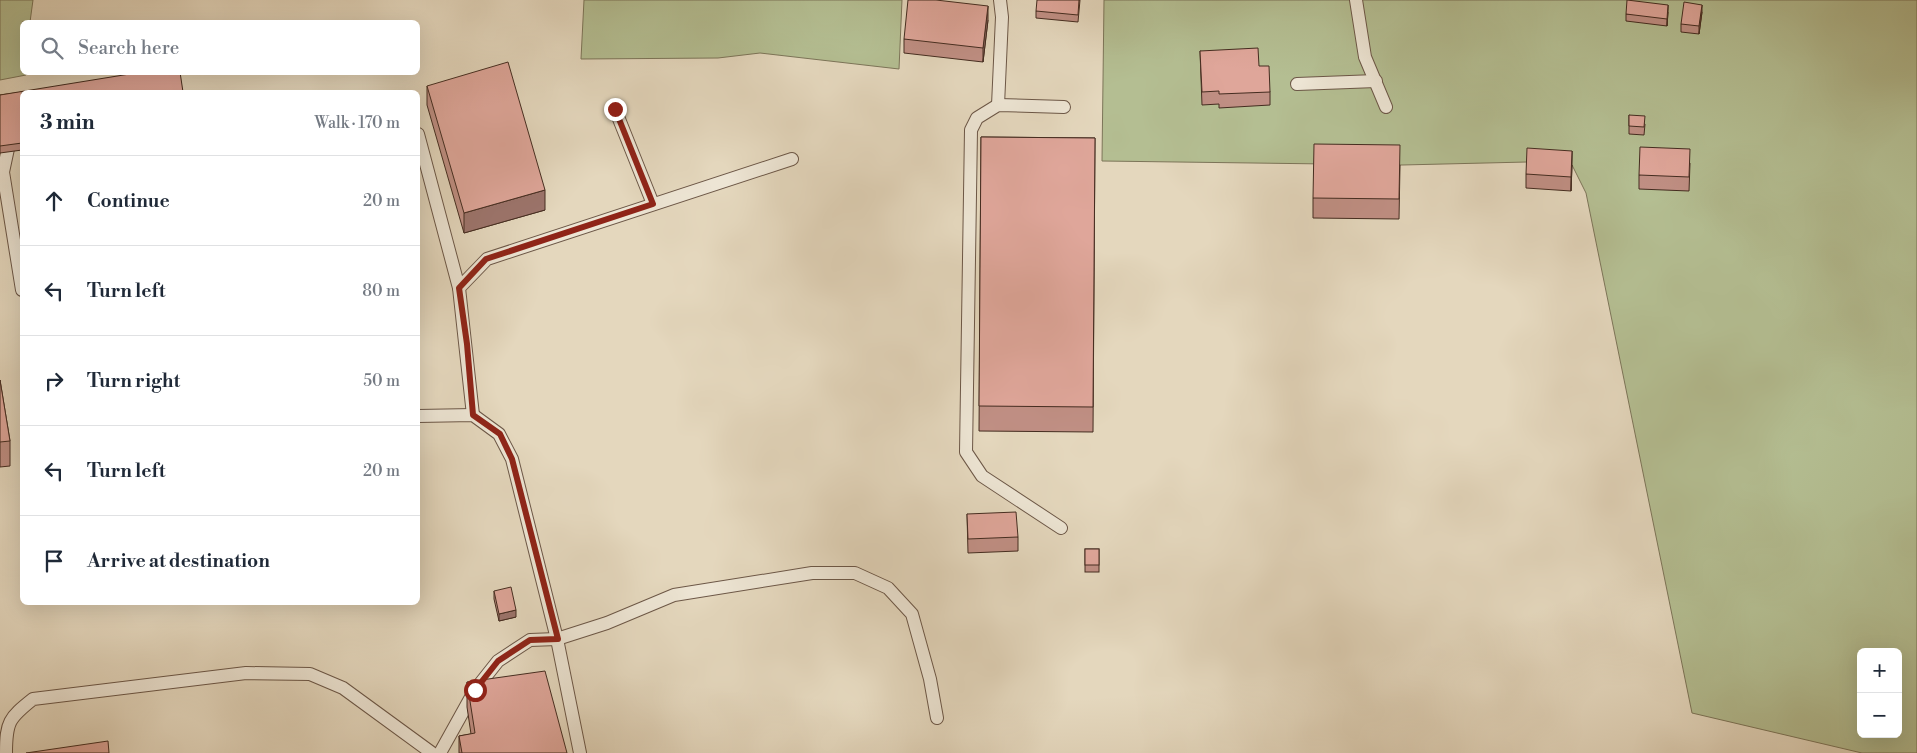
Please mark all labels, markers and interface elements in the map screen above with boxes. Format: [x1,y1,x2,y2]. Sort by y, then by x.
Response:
search box [20,20,420,75]
icon: search [38,34,66,62]
text: Search here [78,36,179,60]
route end [604,98,627,121]
text: 3 min [40,110,95,136]
text: Walk · 170 m [314,113,400,133]
icon: ahead [40,187,68,215]
text: Continue [87,189,170,213]
text: 20 m [363,191,400,211]
icon: left [40,277,68,305]
text: Turn left [87,279,166,303]
text: 80 m [362,281,400,301]
icon: right [40,367,68,395]
text: Turn right [87,369,180,393]
text: 50 m [363,371,400,391]
icon: left [40,457,68,485]
text: Turn left [87,459,166,483]
text: 20 m [363,461,400,481]
icon: arrive [40,547,68,575]
text: Arrive at destination [87,549,270,573]
map controls [1857,648,1902,738]
button: + [1857,648,1902,693]
route start [464,679,487,702]
button: − [1857,693,1902,738]

